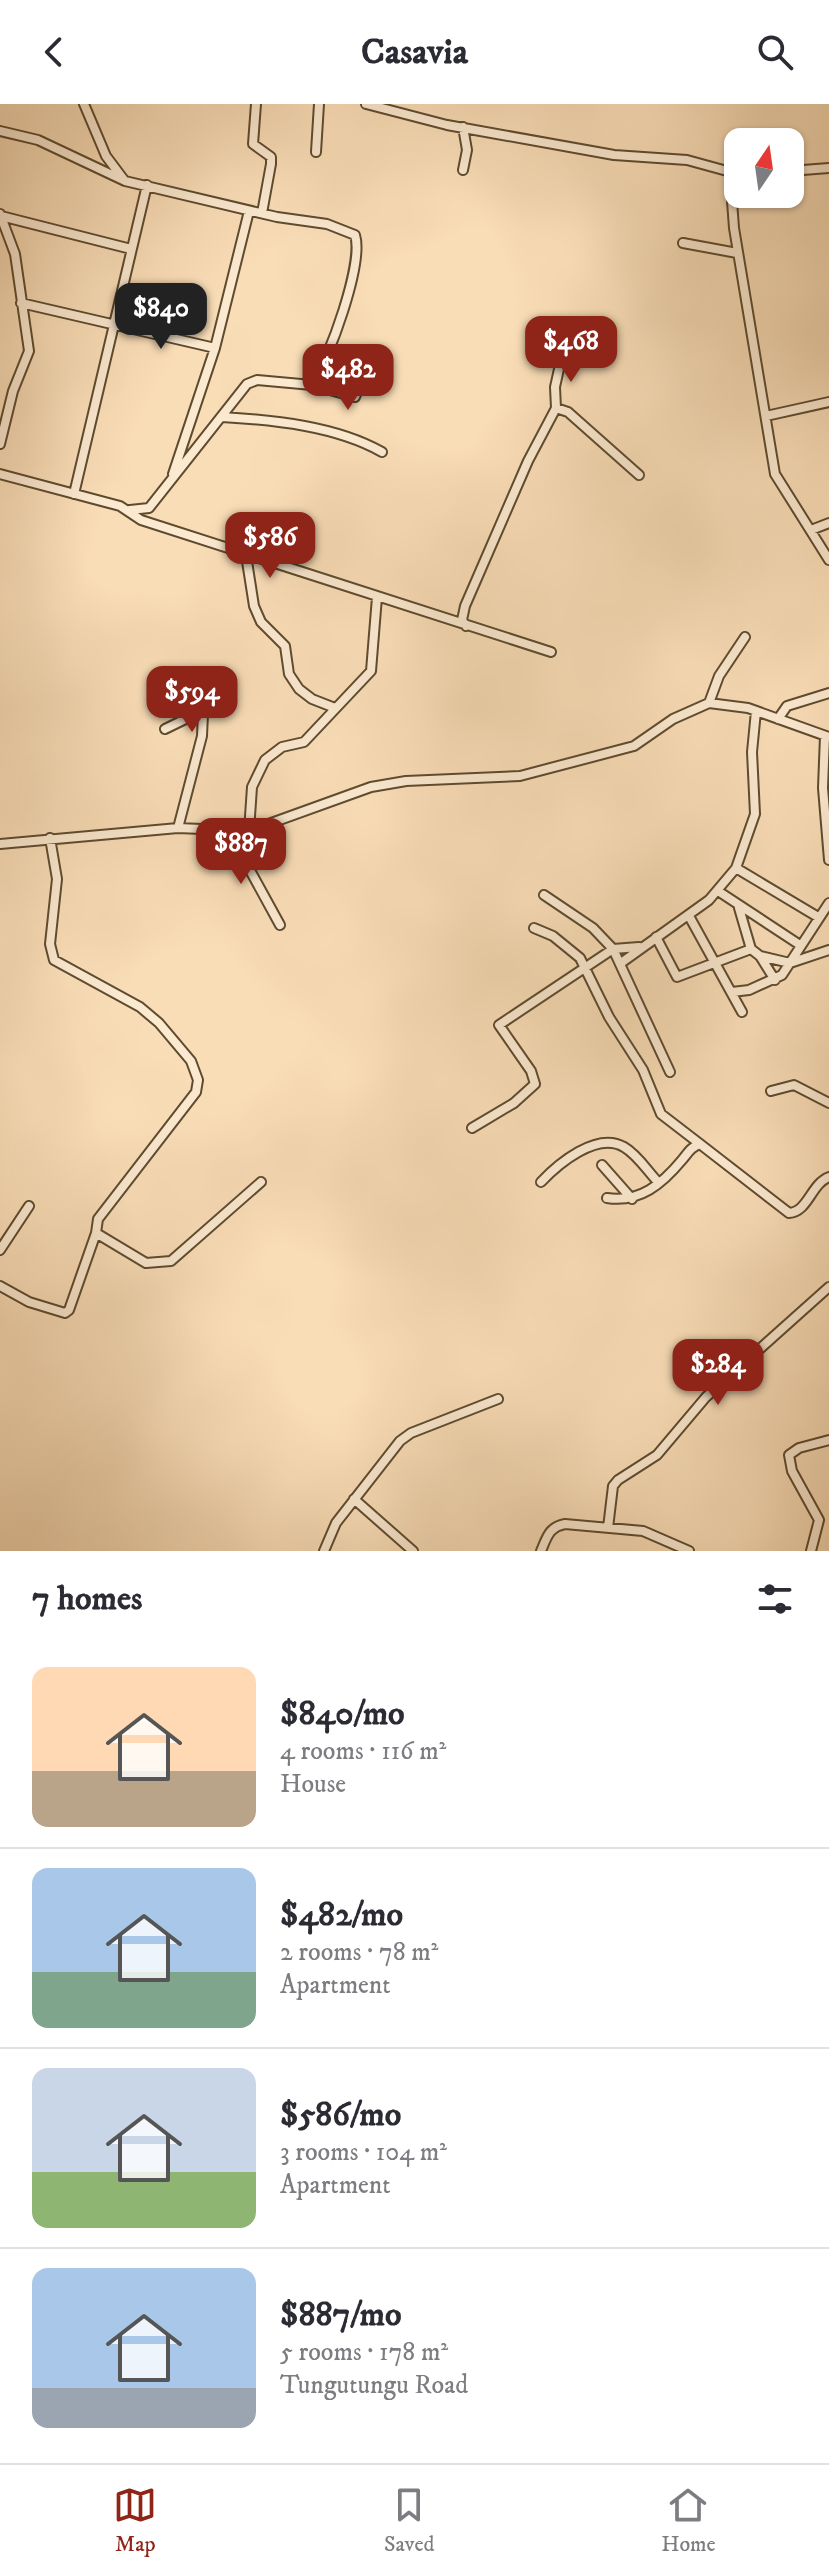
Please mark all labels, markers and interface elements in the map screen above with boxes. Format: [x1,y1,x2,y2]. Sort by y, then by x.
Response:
icon: back [32,30,76,74]
text: Casavia [361,30,468,75]
icon: search [753,30,797,74]
north arrow [724,128,804,208]
map controls [724,128,804,208]
pin: $840 [114,283,208,351]
text: $840 [133,292,189,325]
pin: $468 [524,316,618,384]
text: $468 [543,325,599,358]
pin: $482 [301,344,395,412]
text: $482 [321,353,375,386]
pin: $586 [223,512,317,580]
text: $586 [243,521,297,554]
pin: $594 [145,666,239,734]
text: $594 [164,675,220,708]
pin: $887 [194,818,288,886]
text: $887 [214,827,268,860]
pin: $284 [671,1339,765,1407]
text: $284 [691,1348,745,1381]
icon: filters [753,1577,797,1621]
text: 7 homes [32,1578,142,1620]
text: $840/mo [280,1693,405,1735]
icon: home [96,1699,192,1795]
text: 4 rooms · 116 m² [280,1735,446,1768]
text: House [280,1768,346,1801]
text: $482/mo [280,1894,403,1936]
icon: home [96,1900,192,1996]
text: 2 rooms · 78 m² [280,1936,438,1969]
text: Apartment [280,1969,391,2002]
text: $586/mo [280,2094,401,2136]
icon: home [96,2100,192,2196]
text: 3 rooms · 104 m² [280,2136,447,2169]
text: Apartment [280,2169,391,2202]
text: $887/mo [280,2294,401,2336]
icon: home [96,2300,192,2396]
text: 5 rooms · 178 m² [280,2336,448,2369]
text: Tungutungu Road [280,2369,468,2402]
tab: Map [113,2483,157,2558]
tab: Saved [384,2483,435,2558]
tab: Home [661,2483,716,2558]

